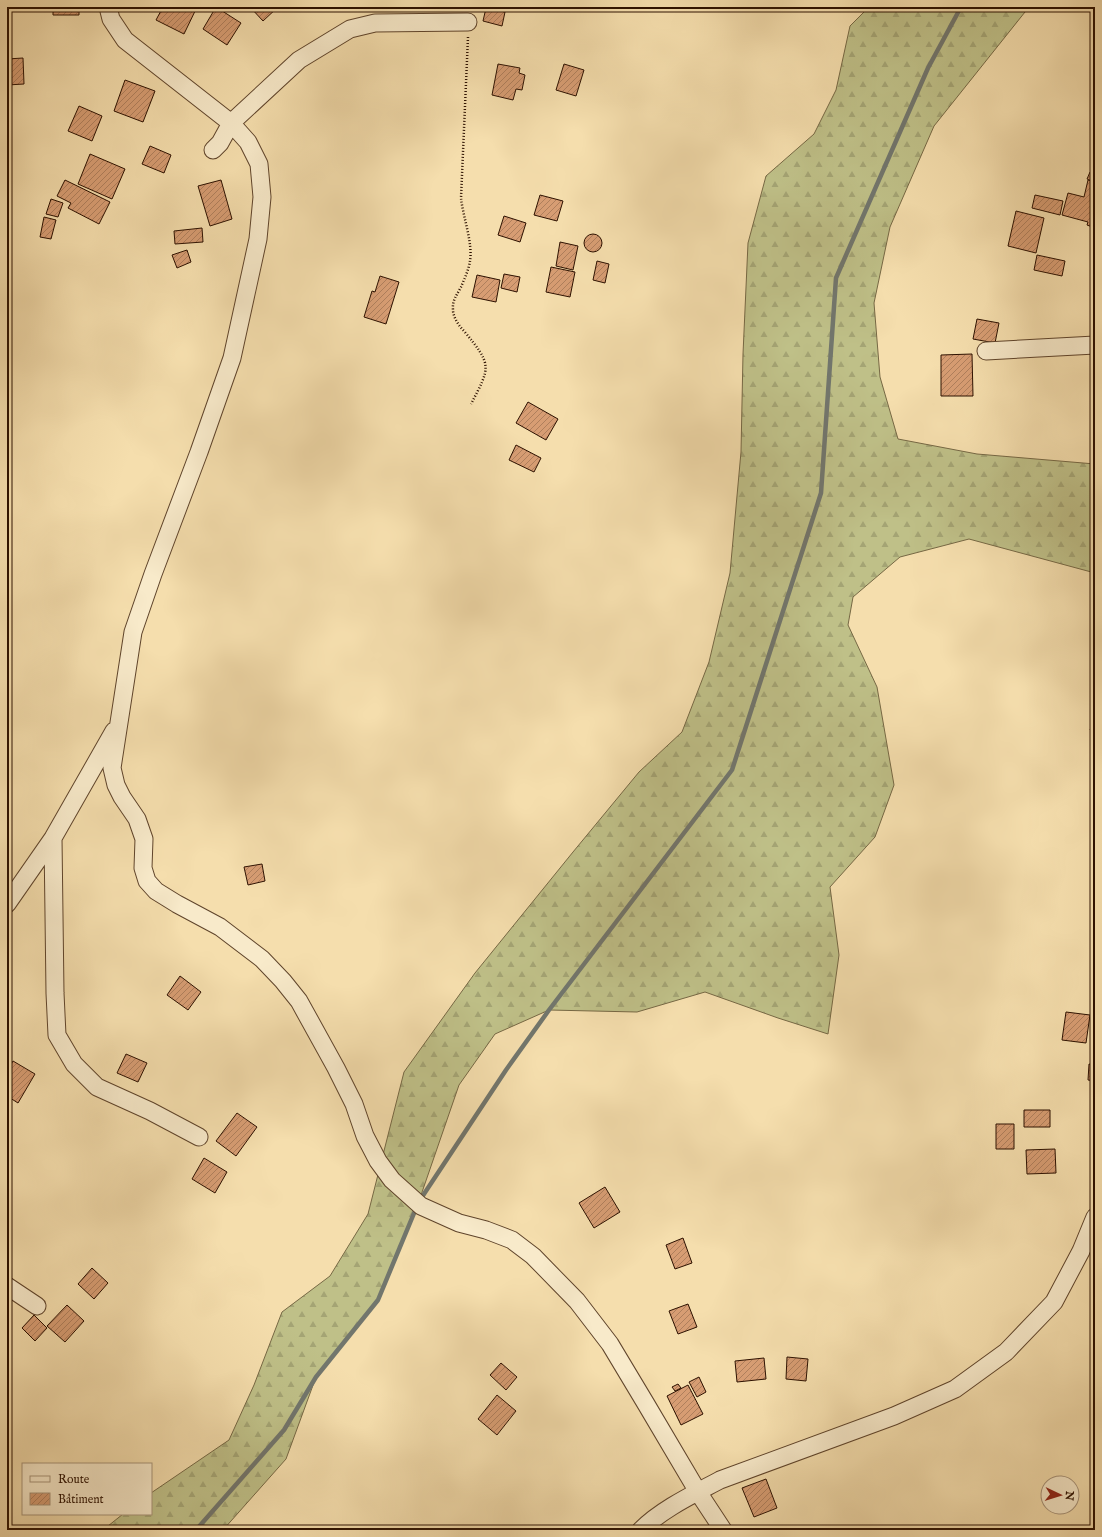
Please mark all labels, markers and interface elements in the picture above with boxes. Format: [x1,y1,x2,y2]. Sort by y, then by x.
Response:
legend [22,1463,152,1515]
text: Route [58,1472,90,1487]
north arrow [1040,1475,1080,1515]
text: N [1062,1489,1076,1501]
text: Bâtiment [58,1492,104,1507]

